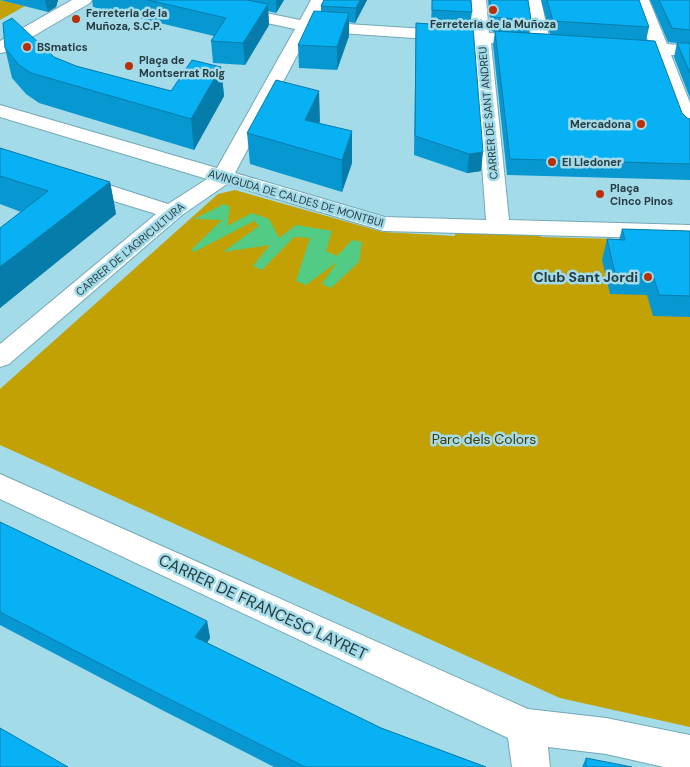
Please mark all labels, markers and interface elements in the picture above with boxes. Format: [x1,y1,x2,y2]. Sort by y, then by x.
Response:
marker: Ferreteria de la Muñoza [487,4,499,16]
place label: Ferreteria de la Muñoza, S.C.P. [86,6,168,33]
marker: Ferreteria de la Muñoza, S.C.P. [70,13,82,25]
place label: Ferreteria de la Muñoza [430,17,556,31]
place label: BSmatics [37,40,88,54]
marker: BSmatics [21,41,33,53]
street label: CARRER DE SANT ANDREU [475,46,501,180]
place label: Plaça de Montserrat Roig [139,53,226,80]
marker: Plaça de Montserrat Roig [123,60,135,72]
place label: Mercadona [570,117,631,131]
marker: Mercadona [635,118,647,130]
place label: El Lledoner [562,155,622,169]
marker: El Lledoner [546,156,558,168]
street label: AVINGUDA DE CALDES DE MONTBUI [207,166,385,230]
place label: Plaça Cinco Pinos [610,181,673,208]
marker: Plaça Cinco Pinos [594,188,606,200]
street label: CARRER DE L'AGRICULTURA [73,199,187,299]
place label: Club Sant Jordi [533,268,638,286]
marker: Club Sant Jordi [642,271,654,283]
park label: Parc dels Colors [432,430,536,448]
street label: CARRER DE FRANCESC LAYRET [155,549,371,665]

